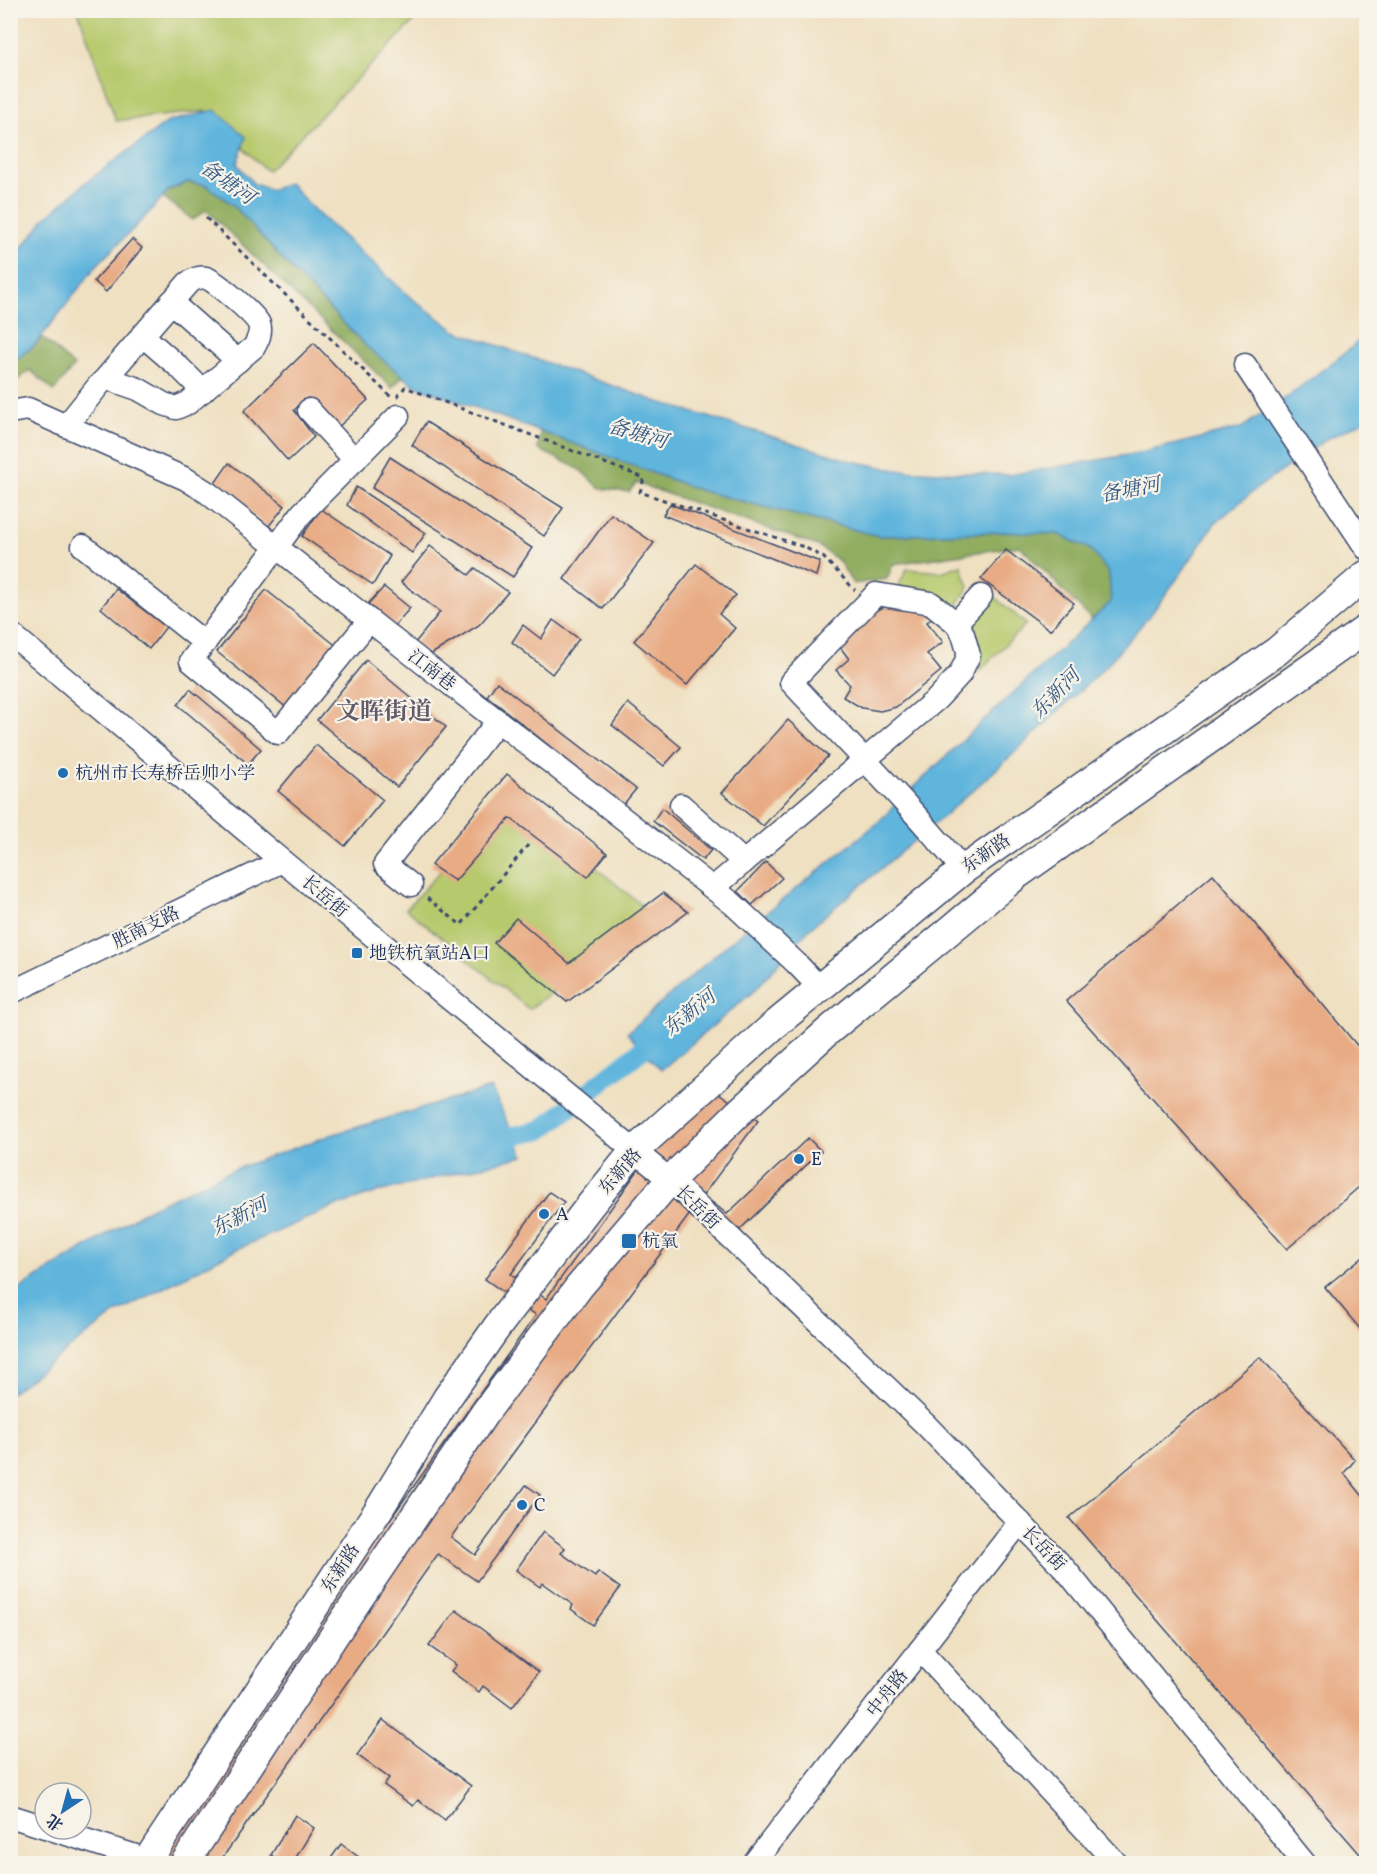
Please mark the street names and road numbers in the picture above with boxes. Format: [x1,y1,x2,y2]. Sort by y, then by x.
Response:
street label: 江南巷 [402,645,460,698]
street label: 东新路 [958,829,1016,880]
street label: 长岳街 [295,870,353,924]
street label: 胜南支路 [109,901,184,955]
street label: 东新路 [594,1143,648,1201]
street label: 长岳街 [669,1180,725,1236]
street label: 长岳街 [1015,1521,1071,1577]
street label: 东新路 [316,1539,366,1598]
street label: 中舟路 [862,1665,915,1723]

